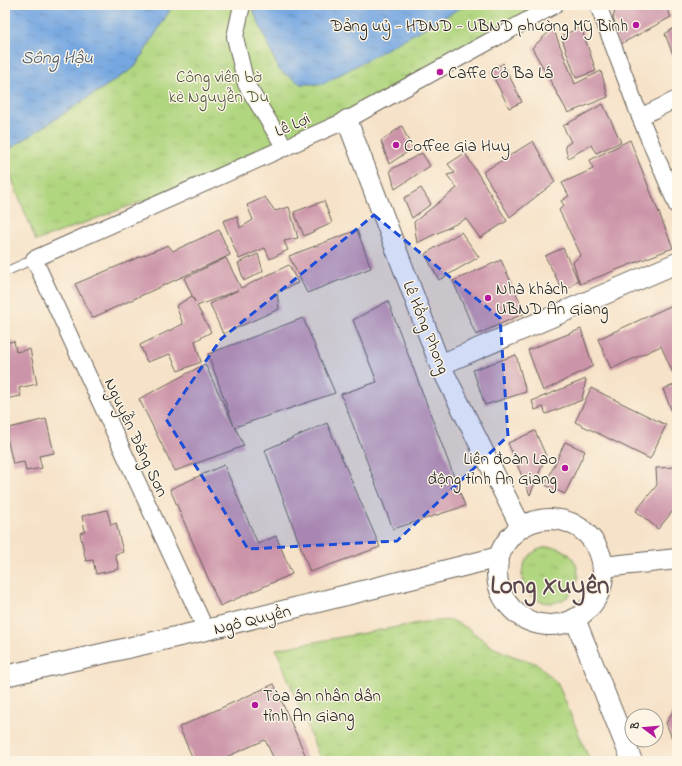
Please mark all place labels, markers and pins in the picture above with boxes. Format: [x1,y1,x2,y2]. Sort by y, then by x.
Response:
place label: Đảng uỷ - HĐND - UBND phường Mỹ Bình [329,14,628,41]
marker: Đảng uỷ - HĐND - UBND phường Mỹ Bình [631,20,641,30]
place label: Caffe Cỏ Ba Lá [448,61,553,86]
marker: Caffe Cỏ Ba Lá [435,67,445,77]
place label: Coffee Gia Huy [404,134,510,160]
marker: Coffee Gia Huy [391,140,401,150]
place label: Nhà khách UBND An Giang [496,277,608,324]
marker: Nhà khách UBND An Giang [483,293,493,303]
place label: Liên đoàn Lao động tỉnh An Giang [427,447,557,494]
marker: Liên đoàn Lao động tỉnh An Giang [560,463,570,473]
place label: Tòa án nhân dân tỉnh An Giang [263,684,381,731]
marker: Tòa án nhân dân tỉnh An Giang [250,700,260,710]

